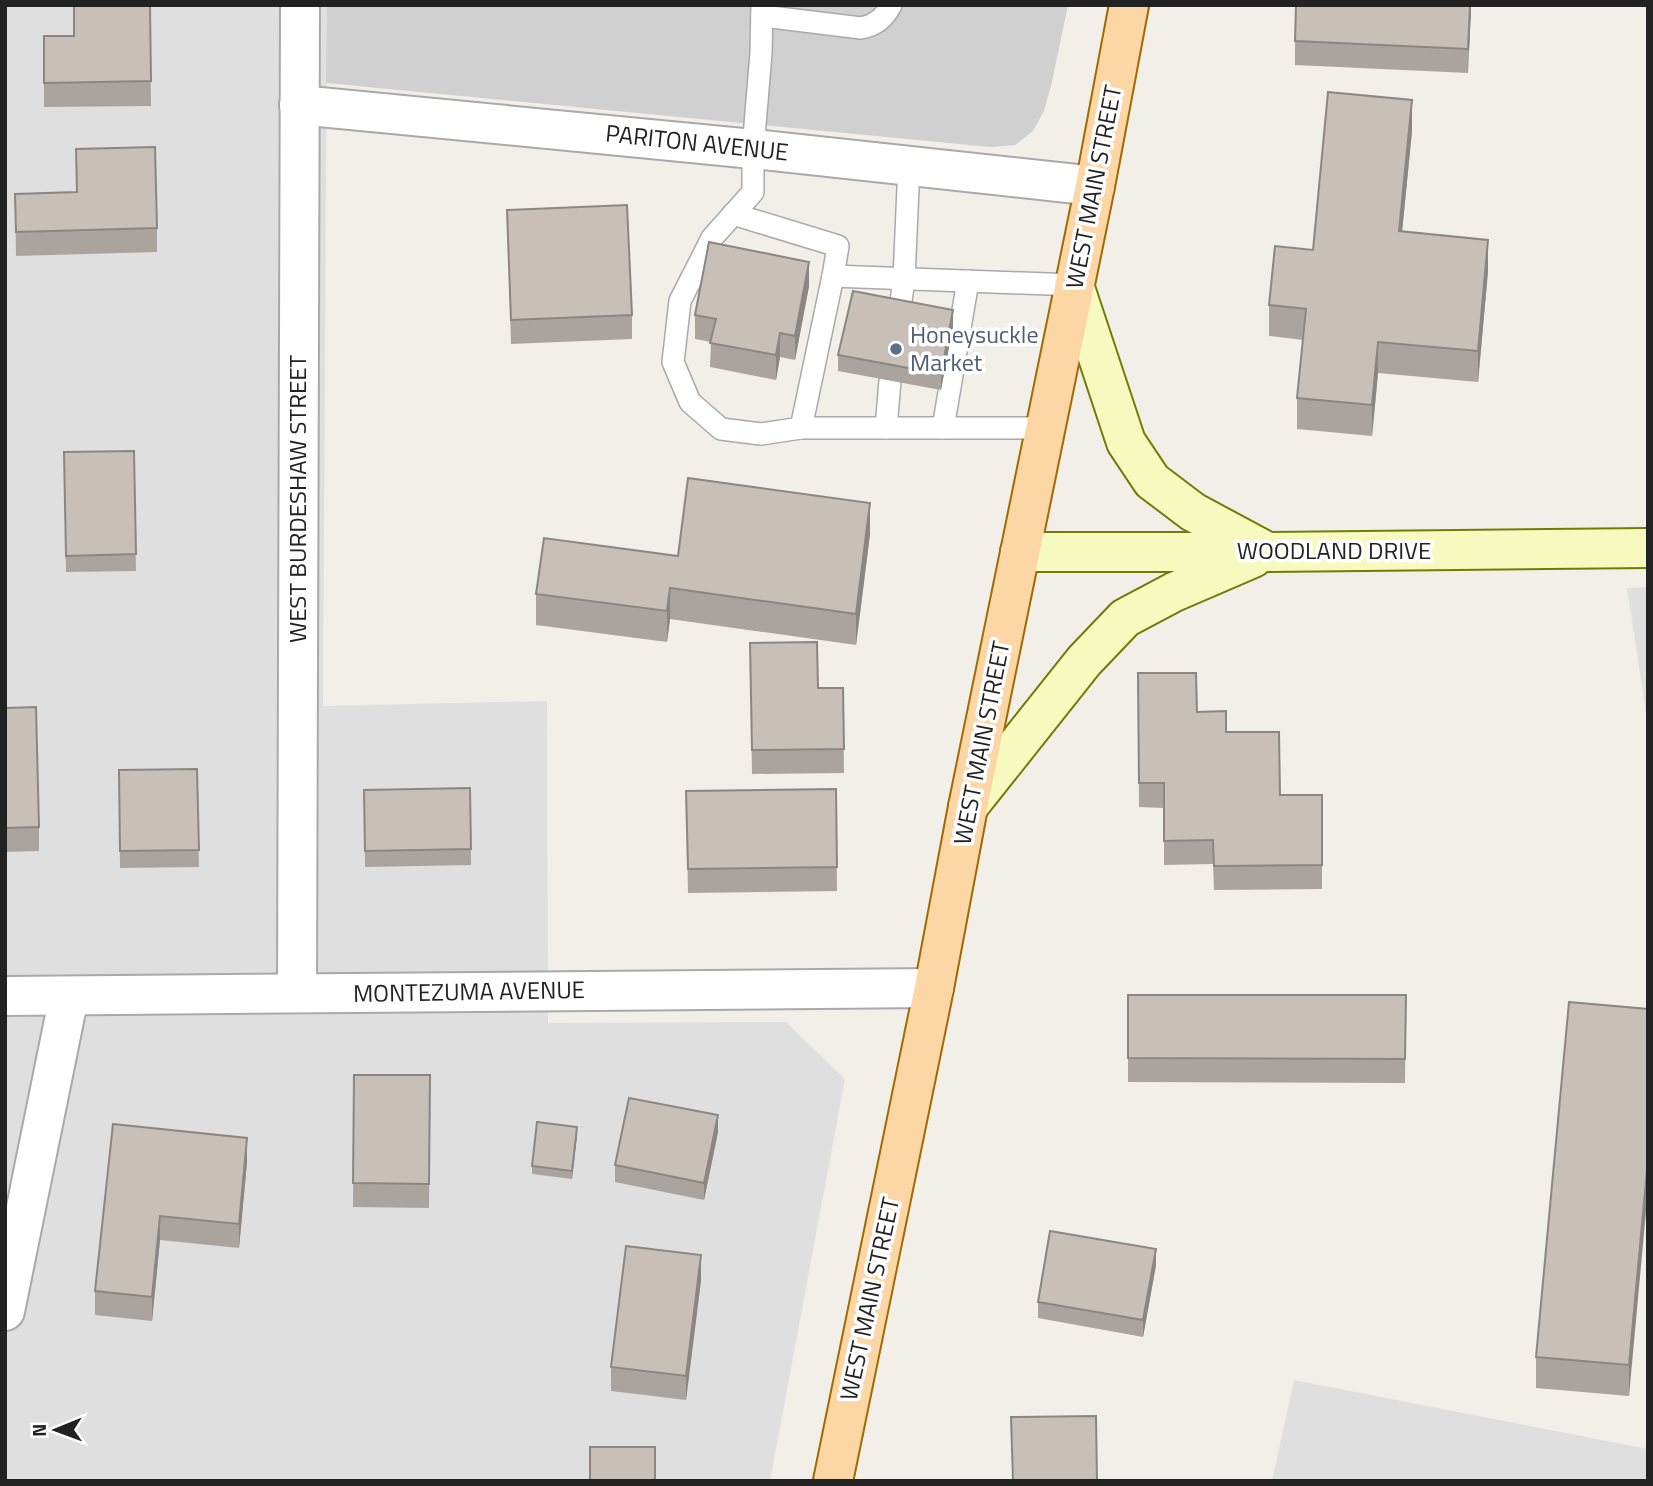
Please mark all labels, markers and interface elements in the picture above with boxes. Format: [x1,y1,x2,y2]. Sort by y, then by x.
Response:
street label: WEST MAIN STREET [1056,81,1130,292]
street label: PARITON AVENUE [604,114,790,170]
place label: Honeysuckle Market [910,316,1039,380]
marker: Honeysuckle Market [888,341,904,357]
street label: WEST BURDESHAW STREET [279,355,315,643]
street label: WOODLAND DRIVE [1237,532,1431,568]
street label: WEST MAIN STREET [944,637,1018,848]
street label: MONTEZUMA AVENUE [353,971,585,1011]
street label: WEST MAIN STREET [830,1194,908,1404]
north arrow [21,1395,91,1465]
text: N [24,1423,53,1437]

